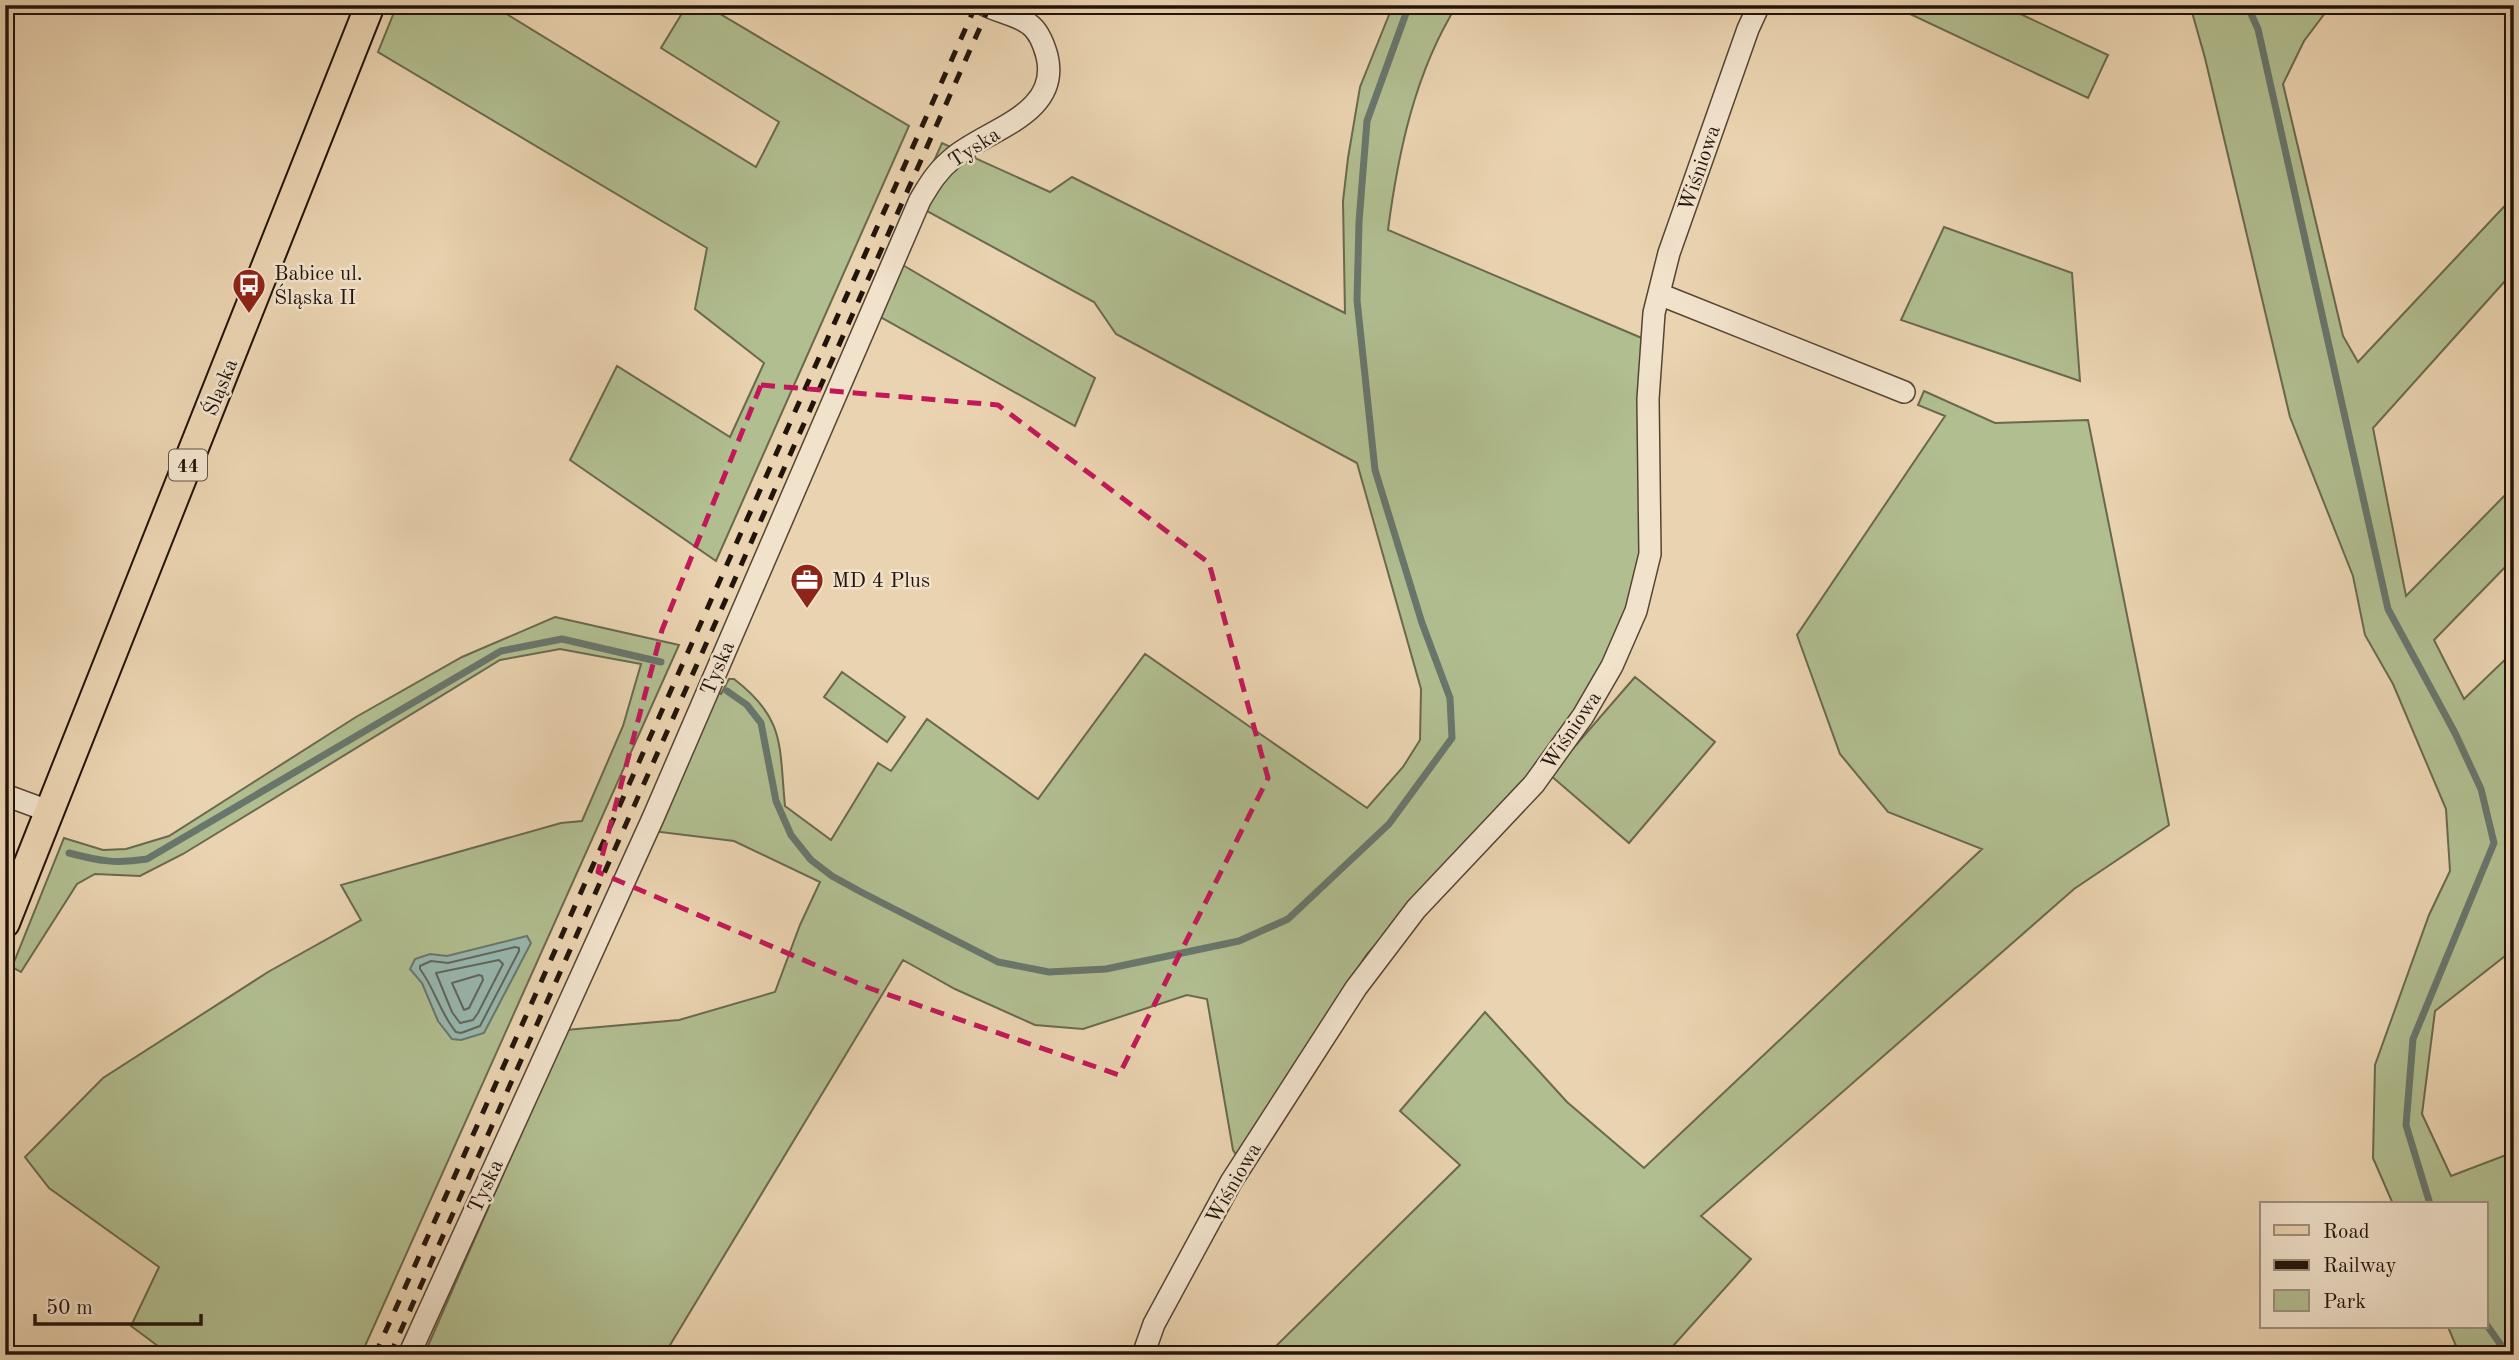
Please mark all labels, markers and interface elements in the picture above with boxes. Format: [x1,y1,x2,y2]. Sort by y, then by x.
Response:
street label: Wiśniowa [1676,123,1725,214]
street label: Tyska [945,124,1004,172]
place label: Babice ul. Śląska II [274,264,363,309]
bus stop icon: Babice ul. Śląska II [230,266,268,315]
street label: Śląska [196,354,242,419]
road number: 44 [169,450,207,480]
office icon: MD 4 Plus [788,561,826,610]
place label: MD 4 Plus [832,571,930,592]
street label: Tyska [698,638,739,699]
street label: Wiśniowa [1539,688,1606,774]
street label: Wiśniowa [1203,1140,1266,1228]
street label: Tyska [465,1157,508,1217]
legend [2260,1202,2488,1328]
text: Road [2323,1222,2370,1243]
text: Railway [2323,1256,2397,1277]
scale bar [35,1283,201,1327]
text: Park [2323,1292,2366,1313]
text: 50 m [46,1298,93,1319]

